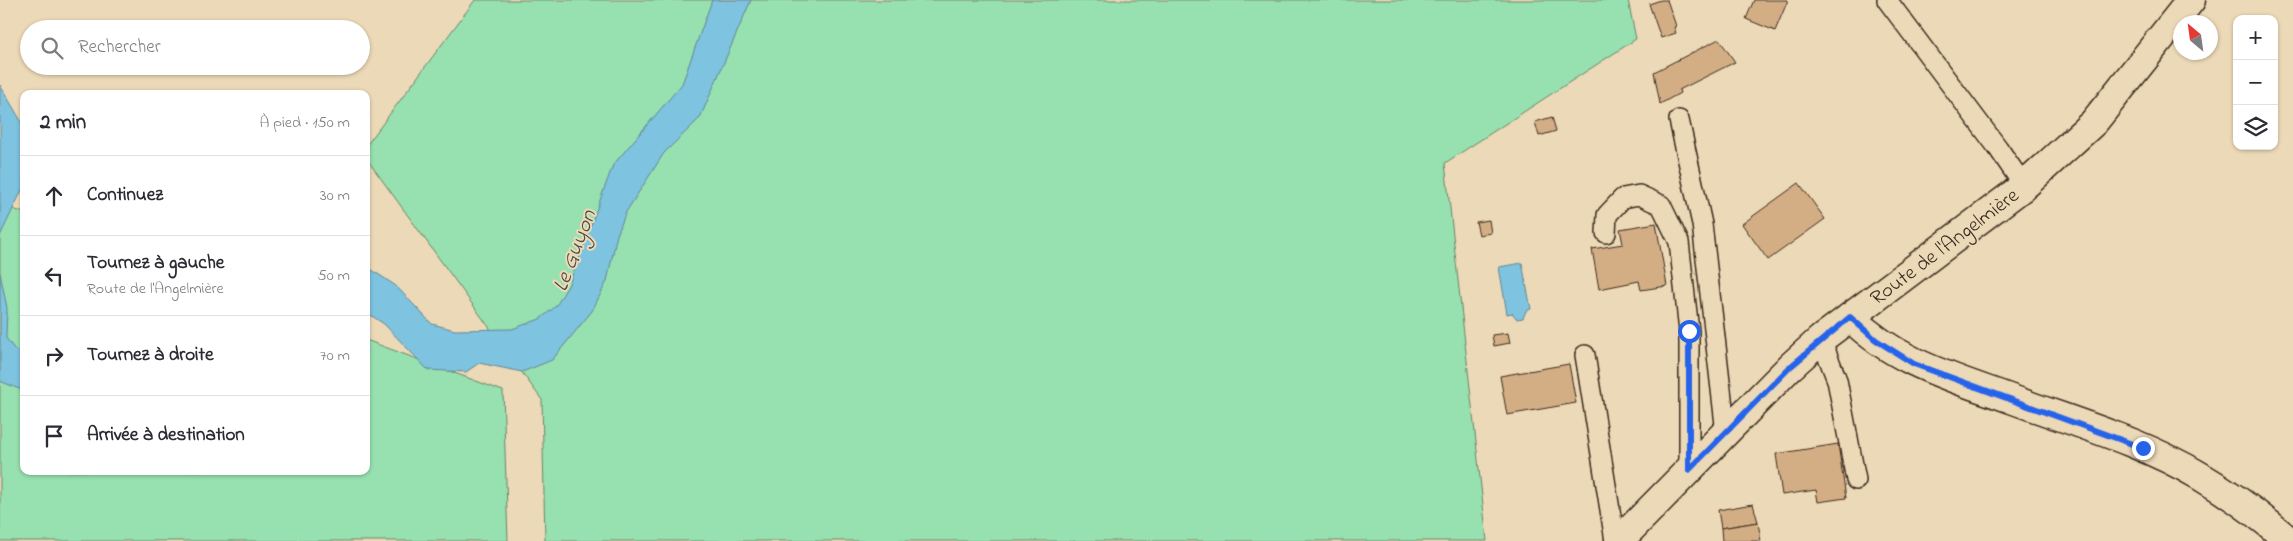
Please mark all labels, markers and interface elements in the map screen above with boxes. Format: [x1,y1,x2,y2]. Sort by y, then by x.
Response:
north arrow [2173,15,2218,60]
map controls [2233,15,2278,150]
button: + [2233,15,2278,60]
search box [20,20,370,75]
icon: search [38,34,66,62]
text: Rechercher [78,34,161,61]
button: − [2233,60,2278,105]
button: layers [2233,105,2278,150]
text: 2 min [40,108,86,138]
text: À pied · 150 m [259,111,350,135]
street label: Route de l'Angelmière [1865,181,2028,315]
icon: ahead [40,182,68,210]
text: Continuez [87,182,163,209]
text: 30 m [320,184,350,208]
water label: Le Guyon [546,205,606,296]
text: Tournez à gauche [87,250,224,277]
icon: left [40,262,68,290]
text: 50 m [318,264,350,288]
text: Route de l'Angelmière [87,277,224,301]
route start [1678,320,1701,343]
icon: right [40,342,68,370]
text: Tournez à droite [87,342,213,369]
text: 70 m [320,344,350,368]
icon: arrive [40,422,68,450]
text: Arrivée à destination [87,422,245,449]
route end [2132,437,2155,460]

